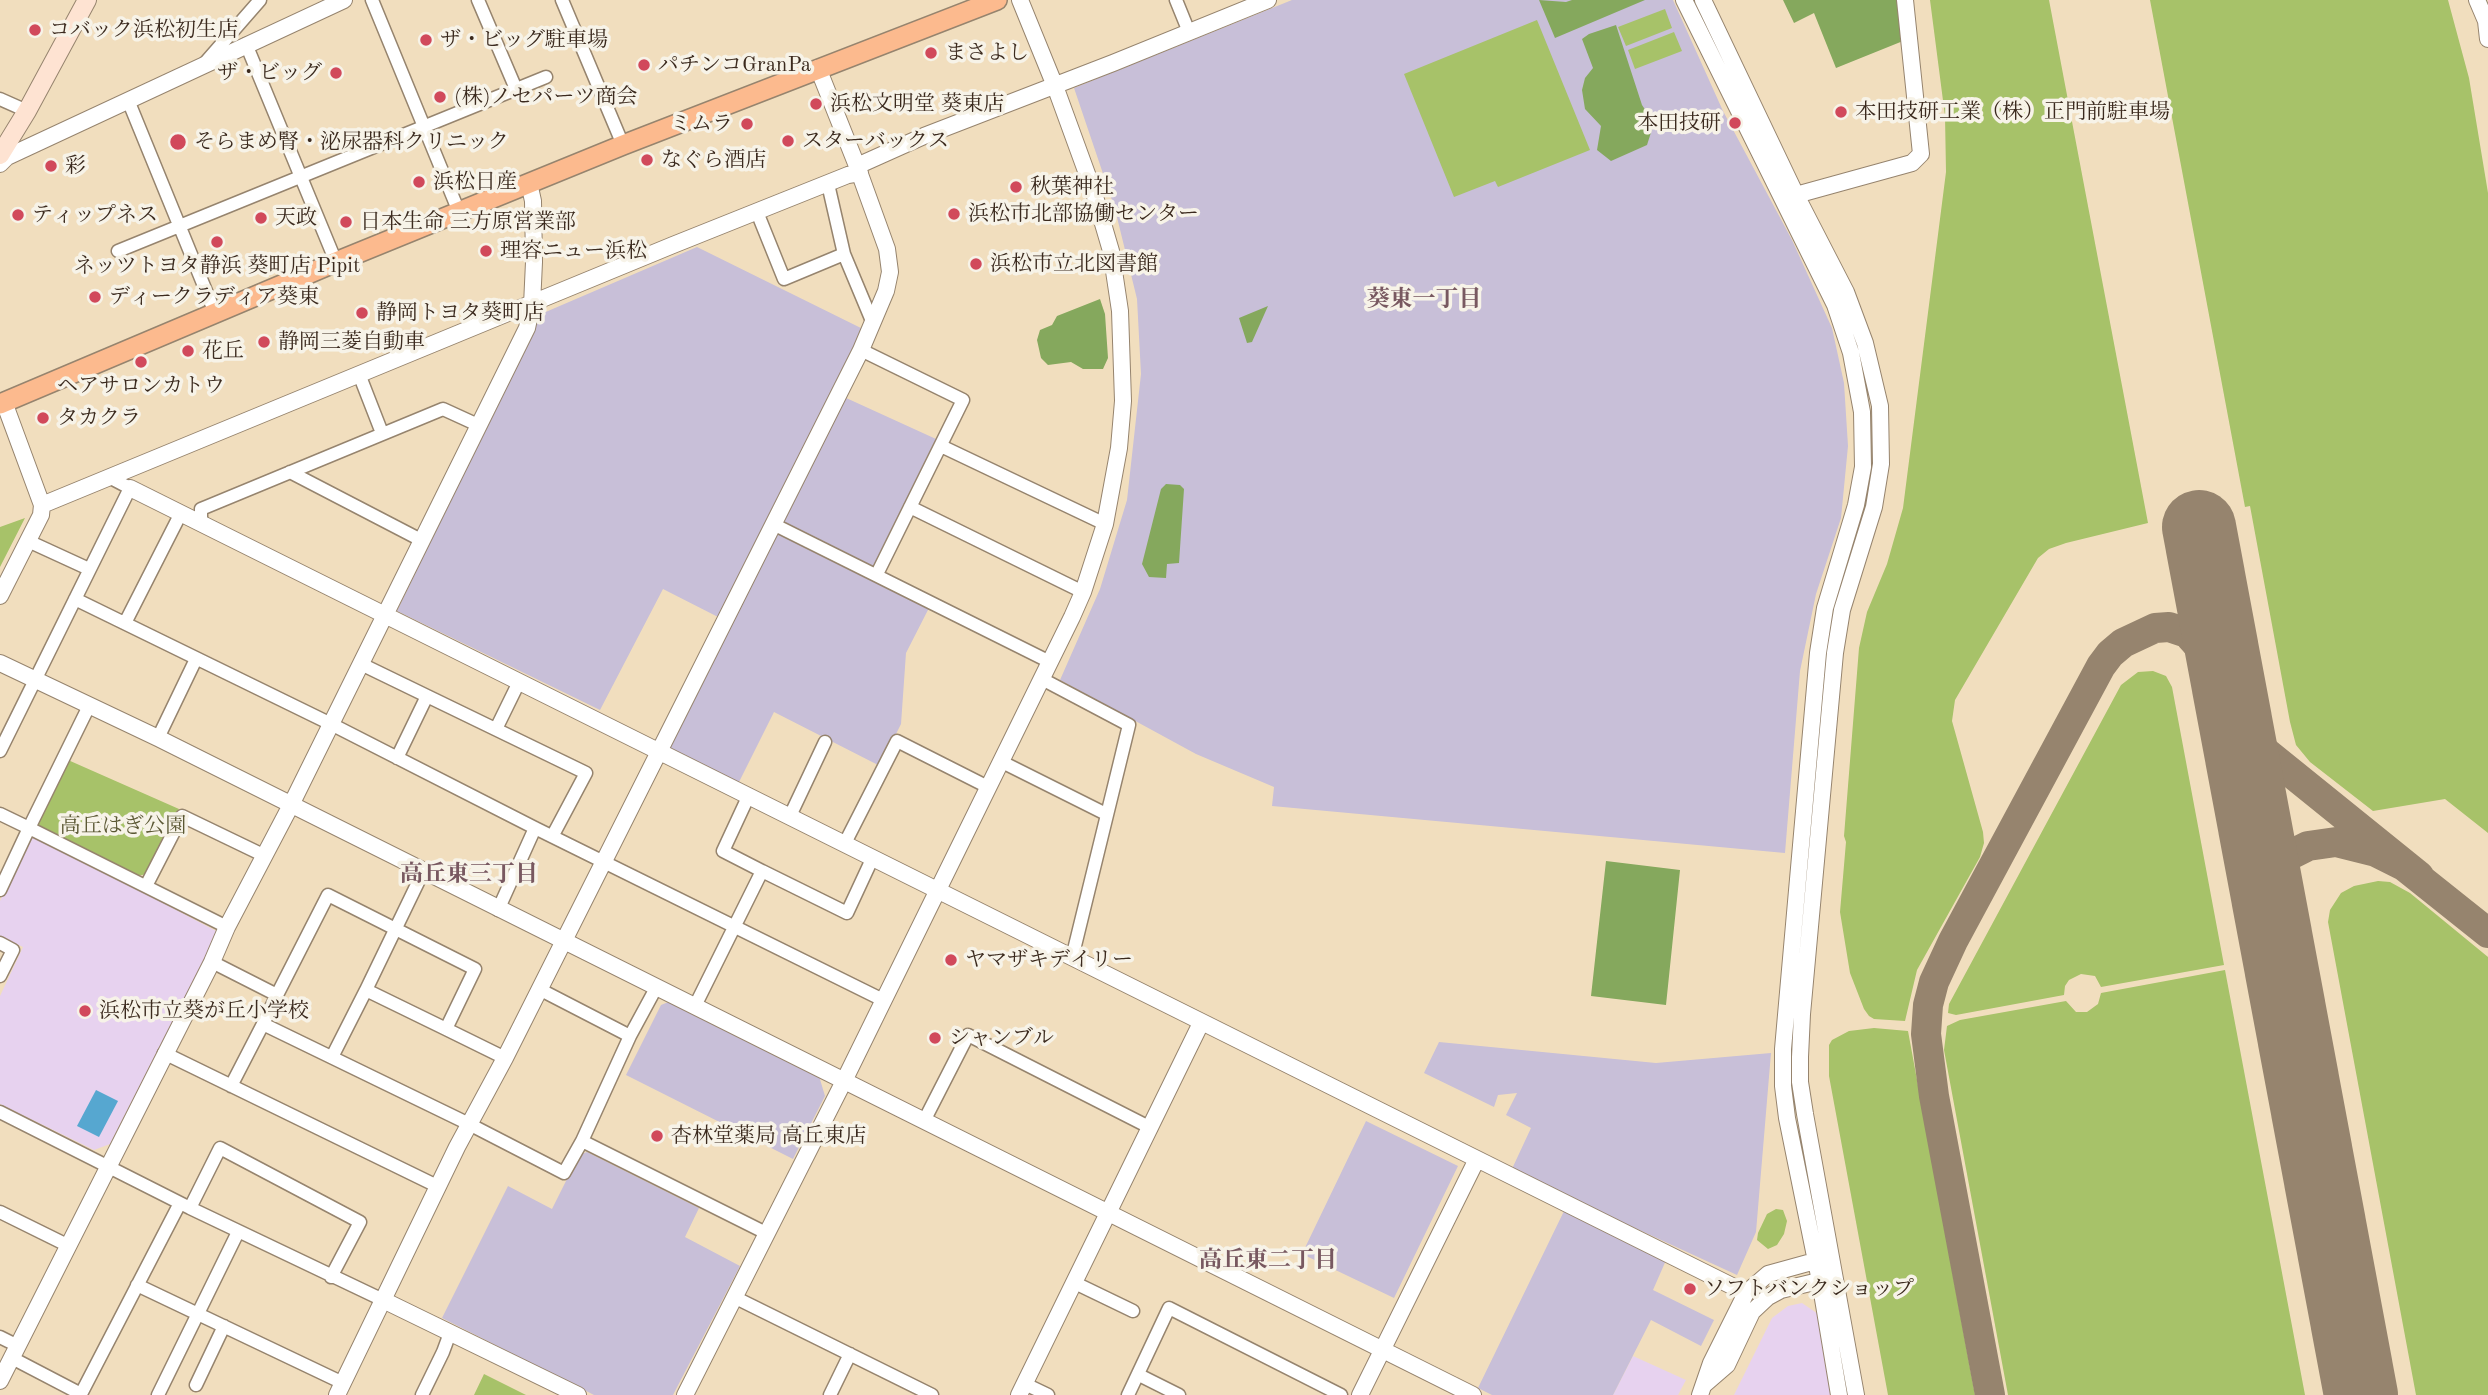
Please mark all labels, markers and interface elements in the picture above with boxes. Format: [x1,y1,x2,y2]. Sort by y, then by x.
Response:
place label: コバック浜松初生店 [49,17,238,43]
marker: コバック浜松初生店 [27,22,43,38]
place label: ザ・ビッグ駐車場 [440,27,608,53]
marker: ザ・ビッグ駐車場 [418,32,434,48]
place label: まさよし [945,40,1029,66]
marker: まさよし [923,45,939,61]
place label: パチンコGranPa [658,52,811,78]
marker: パチンコGranPa [636,57,652,73]
place label: ザ・ビッグ [217,60,322,86]
marker: ザ・ビッグ [328,65,344,81]
place label: (株)ノセパーツ商会 [454,84,638,110]
marker: (株)ノセパーツ商会 [432,89,448,105]
place label: 浜松文明堂 葵東店 [830,91,1004,117]
marker: 浜松文明堂 葵東店 [808,96,824,112]
place label: 本田技研工業（株）正門前駐車場 [1855,99,2170,125]
marker: 本田技研工業（株）正門前駐車場 [1833,104,1849,120]
place label: 本田技研 [1637,110,1721,136]
place label: ミムラ [670,111,733,137]
marker: 本田技研 [1727,115,1743,131]
marker: ミムラ [739,116,755,132]
place label: スターバックス [802,128,949,154]
place label: そらまめ腎・泌尿器科クリニック [194,129,509,155]
marker: そらまめ腎・泌尿器科クリニック [168,132,188,152]
marker: スターバックス [780,133,796,149]
place label: なぐら酒店 [661,147,766,173]
marker: なぐら酒店 [639,152,655,168]
place label: 彩 [65,153,86,179]
marker: 彩 [43,158,59,174]
place label: 浜松日産 [433,169,517,195]
marker: 浜松日産 [411,174,427,190]
place label: 秋葉神社 [1030,174,1114,200]
marker: 秋葉神社 [1008,179,1024,195]
place label: 浜松市北部協働センター [968,201,1199,227]
place label: ティップネス [32,202,158,228]
place label: 天政 [275,205,317,231]
marker: 浜松市北部協働センター [946,206,962,222]
marker: ティップネス [10,207,26,223]
place label: 日本生命 三方原営業部 [360,209,576,235]
marker: 天政 [253,210,269,226]
marker: 日本生命 三方原営業部 [338,214,354,230]
marker: ネッツトヨタ静浜 葵町店 Pipit [209,234,225,250]
place label: 理容ニュー浜松 [500,238,647,264]
marker: 理容ニュー浜松 [478,243,494,259]
place label: 浜松市立北図書館 [990,251,1158,277]
place label: ネッツトヨタ静浜 葵町店 Pipit [74,253,360,279]
marker: 浜松市立北図書館 [968,256,984,272]
place label: ディークラディア葵東 [109,284,319,310]
district label: 葵東一丁目 [1367,286,1481,314]
marker: ディークラディア葵東 [87,289,103,305]
place label: 静岡トヨタ葵町店 [376,300,544,326]
marker: 静岡トヨタ葵町店 [354,305,370,321]
place label: 静岡三菱自動車 [278,329,425,355]
marker: 静岡三菱自動車 [256,334,272,350]
place label: 花丘 [202,338,244,364]
marker: 花丘 [180,343,196,359]
marker: ヘアサロンカトウ [133,354,149,370]
place label: ヘアサロンカトウ [57,373,225,399]
place label: タカクラ [57,405,141,431]
marker: タカクラ [35,410,51,426]
park label: 高丘はぎ公園 [60,813,186,839]
district label: 高丘東三丁目 [400,861,538,889]
place label: ヤマザキデイリー [965,947,1133,973]
marker: ヤマザキデイリー [943,952,959,968]
place label: 浜松市立葵が丘小学校 [99,998,309,1024]
marker: 浜松市立葵が丘小学校 [77,1003,93,1019]
place label: シャンブル [949,1025,1054,1051]
marker: シャンブル [927,1030,943,1046]
place label: 杏林堂薬局 高丘東店 [671,1123,866,1149]
marker: 杏林堂薬局 高丘東店 [649,1128,665,1144]
district label: 高丘東二丁目 [1199,1247,1337,1275]
place label: ソフトバンクショップ [1704,1276,1914,1302]
marker: ソフトバンクショップ [1682,1281,1698,1297]

